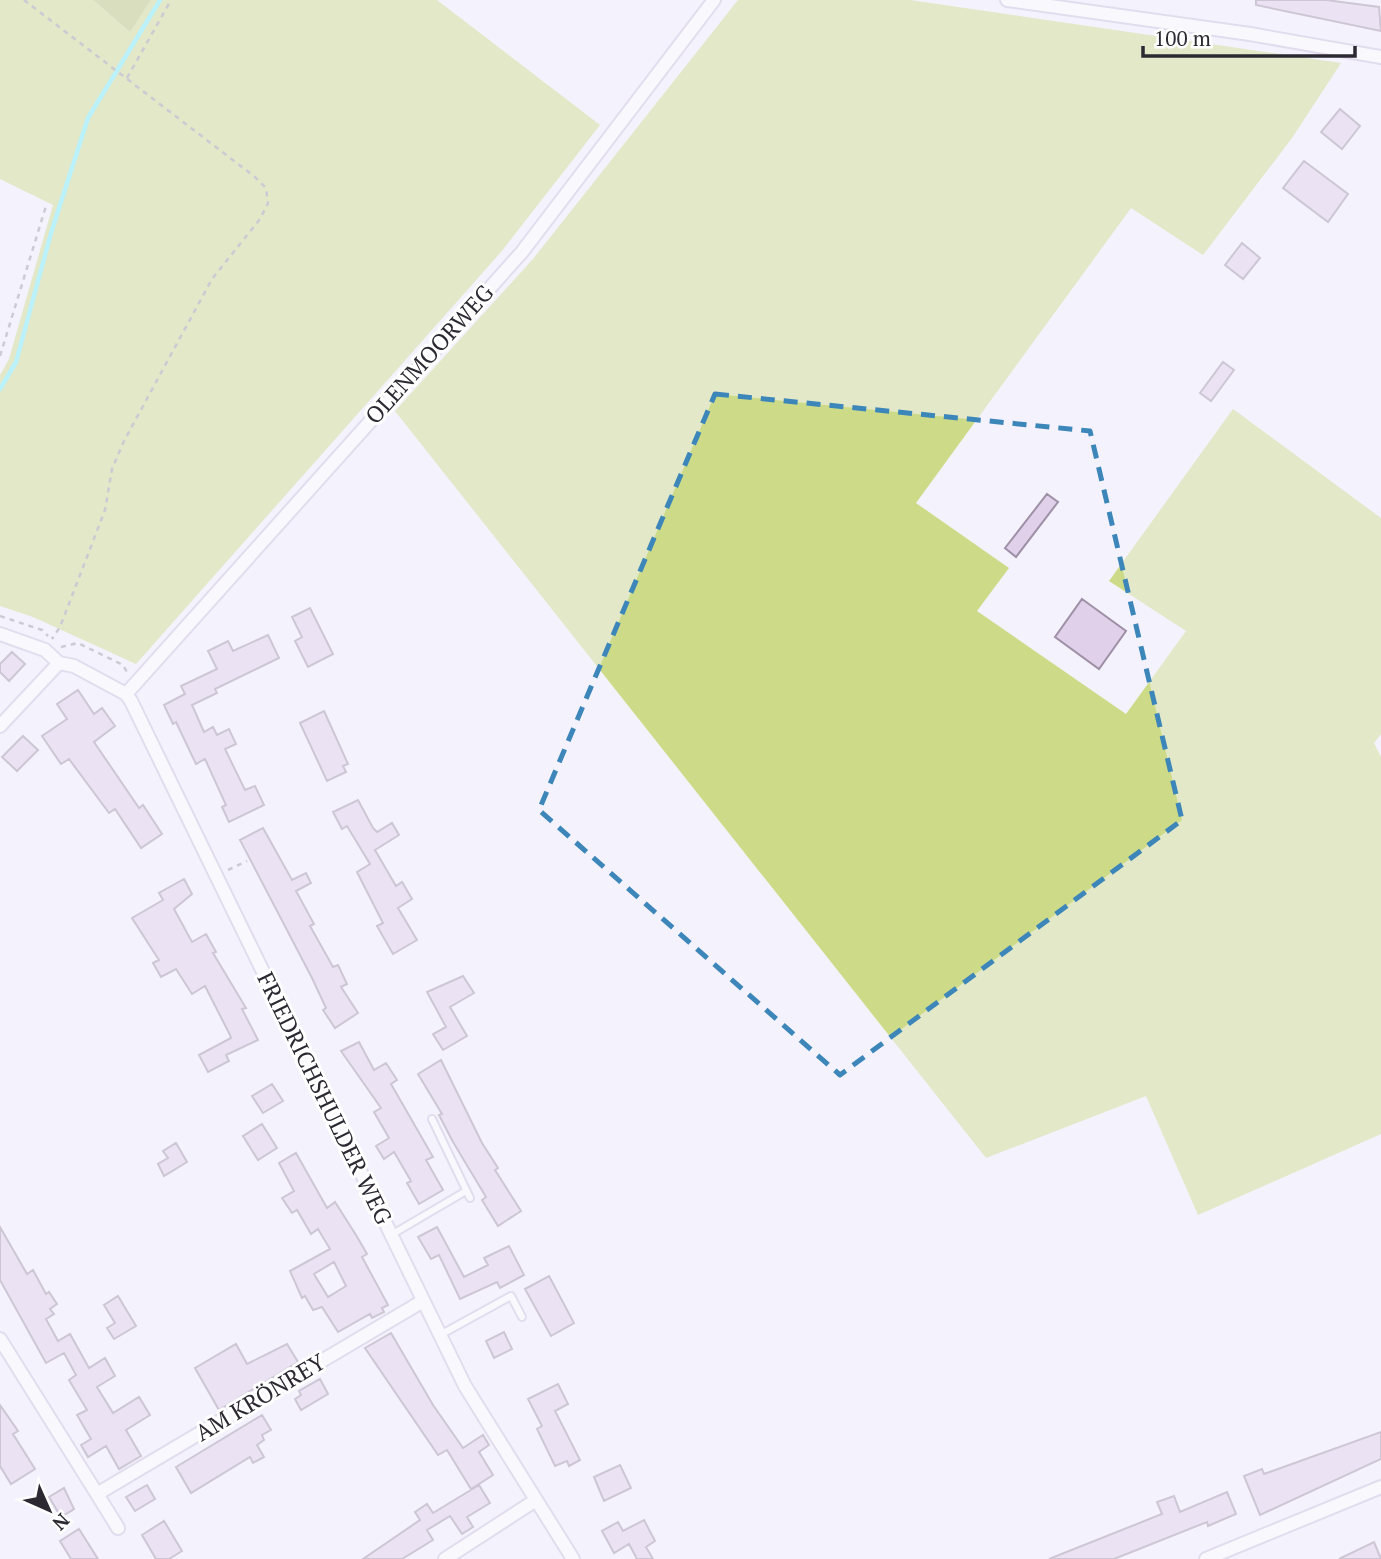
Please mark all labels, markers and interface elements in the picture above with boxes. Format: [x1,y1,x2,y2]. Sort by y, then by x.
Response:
scale bar [1143,14,1355,58]
text: 100 m [1154,24,1211,52]
street label: OLENMOORWEG [358,277,500,430]
street label: FRIEDRICHSHULDER WEG [250,967,400,1229]
street label: AM KRÖNREY [189,1346,331,1448]
north arrow [14,1475,84,1545]
text: N [47,1508,75,1537]

